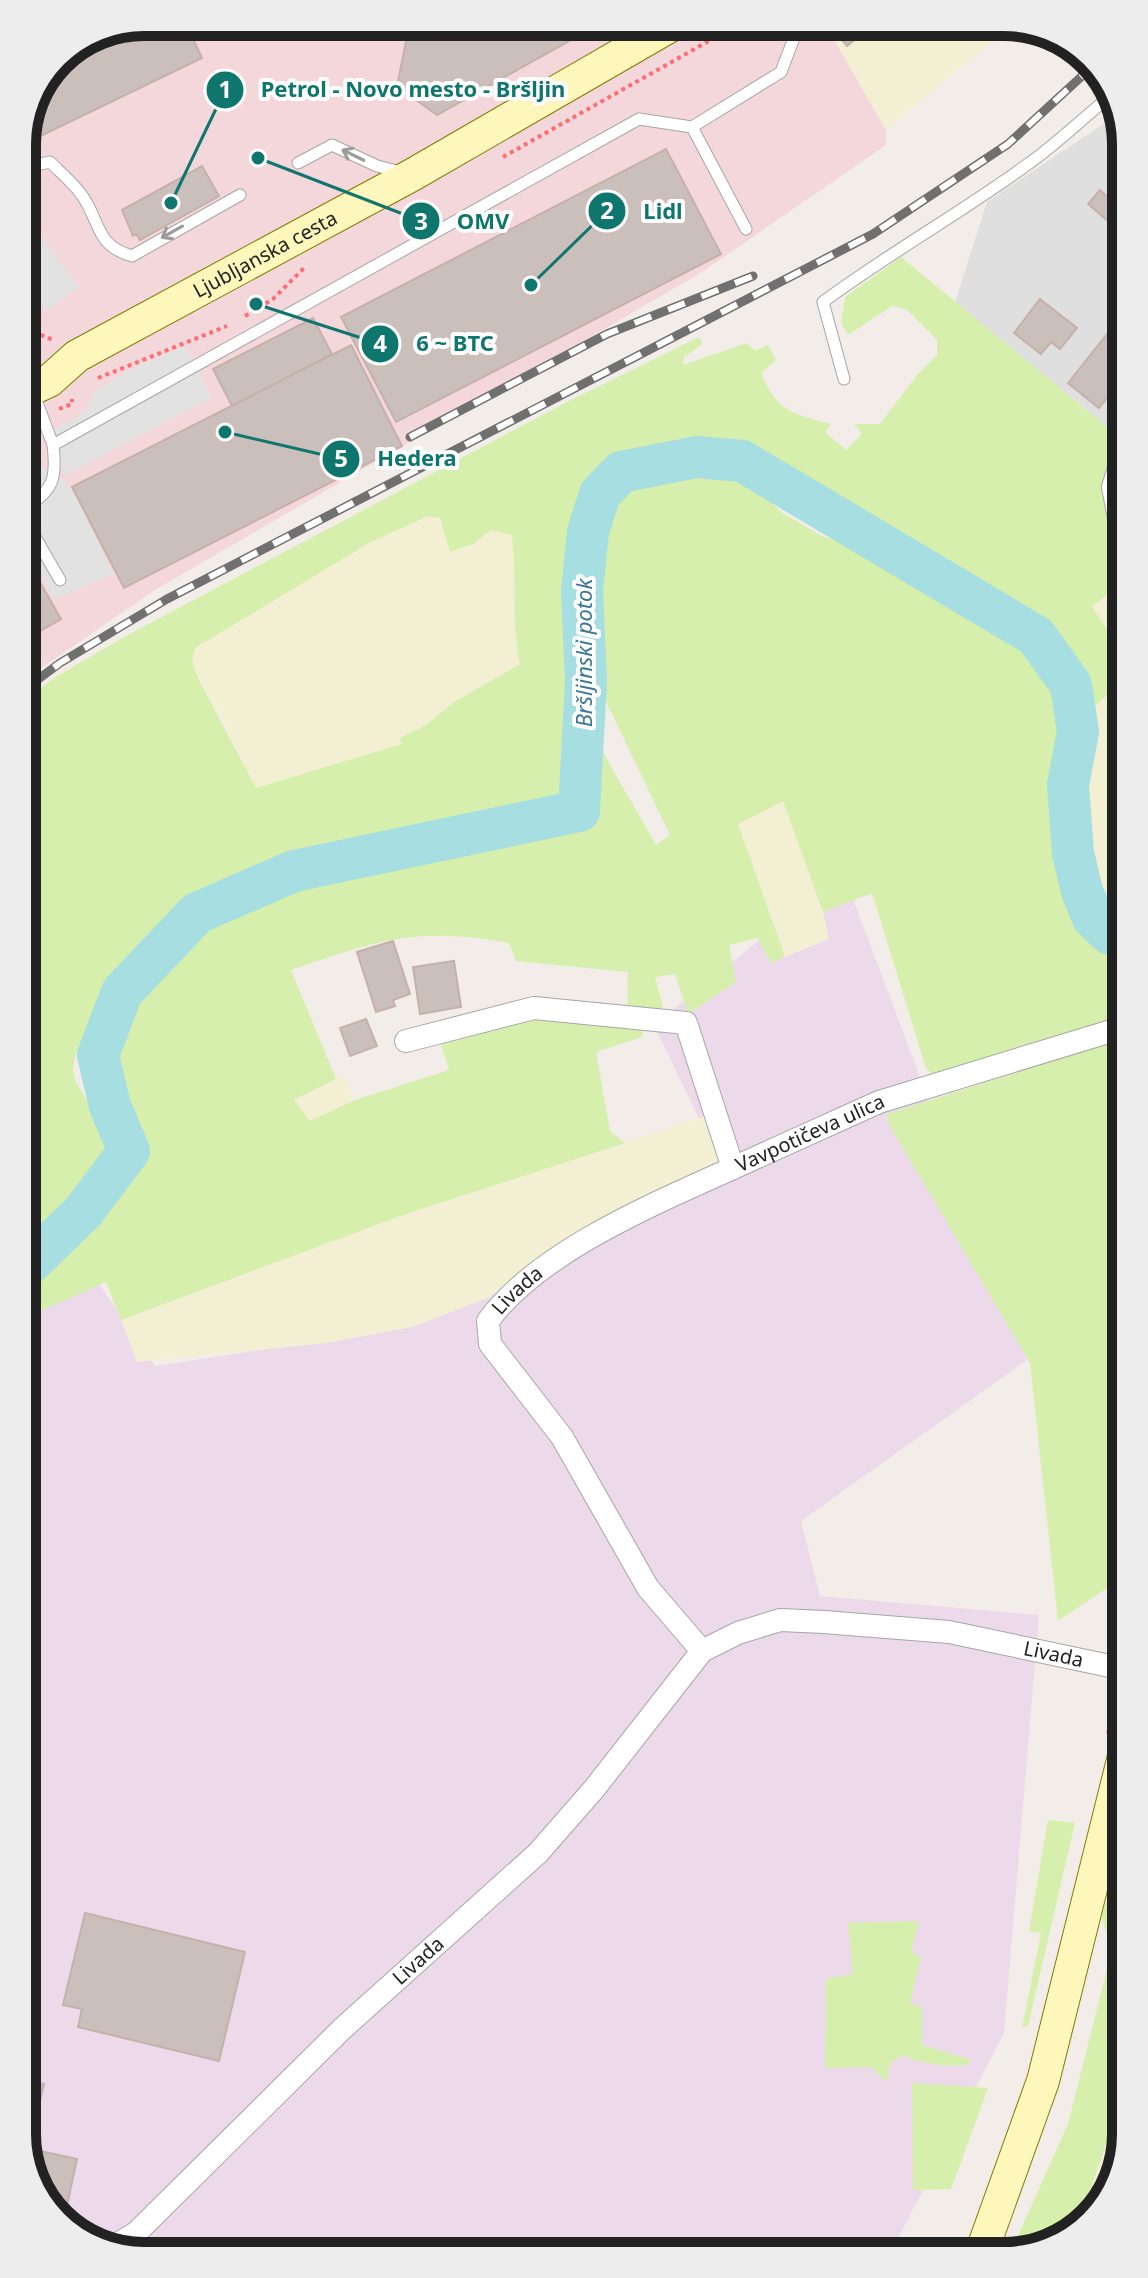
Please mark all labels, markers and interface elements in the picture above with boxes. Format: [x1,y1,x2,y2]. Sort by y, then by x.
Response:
callout: Petrol - Novo mesto - Bršljin [205,67,582,113]
text: 1 [218,72,232,105]
text: Petrol - Novo mesto - Bršljin [261,73,565,103]
one-way arrow [342,147,366,162]
callout: Lidl [587,188,699,234]
text: 2 [600,193,614,226]
text: Lidl [643,195,683,225]
callout: OMV [401,198,526,244]
street label: Ljubljanska cesta [188,204,342,304]
text: 3 [414,204,428,237]
text: OMV [457,205,510,235]
one-way arrow [160,225,184,241]
callout: 6 ~ BTC [360,321,510,367]
text: 4 [373,326,387,359]
text: 6 ~ BTC [416,327,494,357]
callout: Hedera [321,436,472,482]
text: 5 [334,441,348,474]
text: Hedera [377,442,457,472]
water label: Bršljinski potok [568,578,598,727]
street label: Vavpotičeva ulica [731,1087,889,1178]
street label: Livada [485,1259,548,1320]
street label: Livada [1021,1634,1086,1673]
street label: Livada [386,1930,449,1991]

